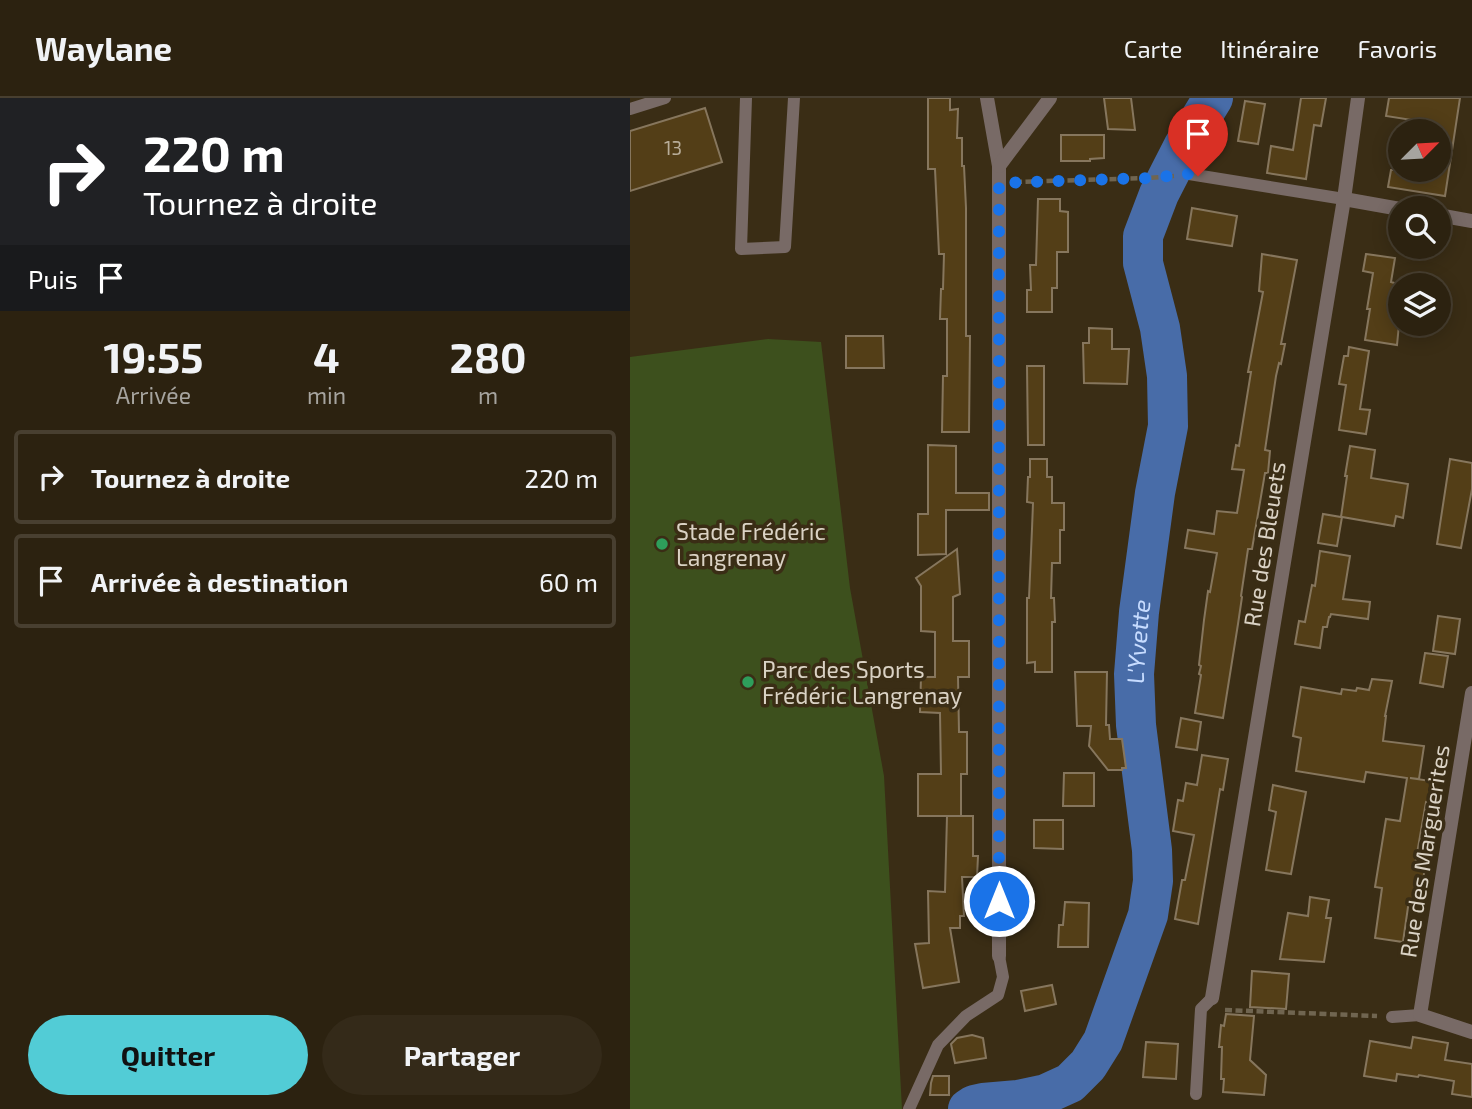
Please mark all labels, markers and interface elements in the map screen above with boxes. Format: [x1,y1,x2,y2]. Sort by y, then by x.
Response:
text: Waylane [35,28,172,68]
text: Carte [1124,34,1182,63]
text: Itinéraire [1220,34,1319,63]
text: Favoris [1357,34,1437,63]
pin [1168,104,1228,176]
icon: arrive [1179,115,1217,153]
north arrow [1388,119,1451,182]
map controls [1388,119,1451,336]
text: 220 m [143,123,285,182]
icon: right [28,126,119,217]
house number: 13 [664,136,682,159]
text: Tournez à droite [143,183,377,221]
button: search [1388,196,1451,259]
icon: arrive [92,259,130,297]
text: Puis [28,263,78,294]
button: layers [1388,273,1451,336]
text: 19:55 [103,331,203,381]
text: 4 [313,331,340,381]
text: 280 [449,331,527,381]
text: Arrivée [116,381,191,409]
text: min [307,381,346,409]
text: m [478,381,498,409]
icon: right [32,458,70,496]
street label: Rue des Bleuets [1237,460,1291,628]
text: Tournez à droite [91,462,290,493]
text: 220 m [525,462,598,493]
place label: Stade Frédéric Langrenay [676,517,826,571]
marker: Stade Frédéric Langrenay [654,536,670,552]
icon: arrive [32,562,70,600]
text: Arrivée à destination [91,566,348,597]
text: 60 m [539,566,598,597]
water label: L'Yvette [1119,597,1155,685]
place label: Parc des Sports Frédéric Langrenay [762,655,962,709]
marker: Parc des Sports Frédéric Langrenay [740,674,756,690]
street label: Rue des Marguerites [1393,743,1455,959]
position arrow [962,864,1036,938]
button: Quitter [28,1015,308,1095]
button: Partager [322,1015,602,1095]

